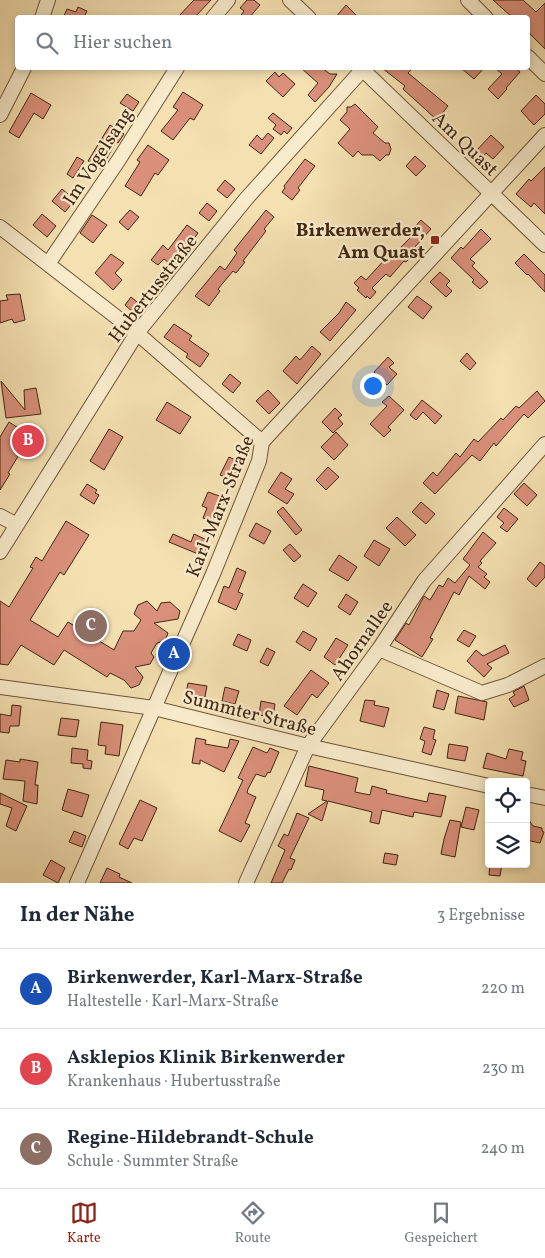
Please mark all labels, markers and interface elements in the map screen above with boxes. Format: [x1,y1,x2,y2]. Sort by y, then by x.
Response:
search box [15,15,530,70]
icon: search [33,29,61,57]
text: Hier suchen [73,30,172,56]
street label: Im Vogelsang [58,103,140,211]
street label: Am Quast [426,106,504,183]
place label: Birkenwerder, Am Quast [296,218,425,266]
street label: Hubertusstraße [103,230,204,349]
marker: Birkenwerder, Am Quast [429,234,441,246]
your location [360,373,386,399]
pin: B [12,422,44,460]
street label: Karl-Marx-Straße [181,432,261,582]
street label: Ahornallee [325,596,400,687]
pin: C [75,607,107,645]
pin: A [158,635,190,673]
street label: Summter Straße [180,685,319,743]
map controls [485,778,530,868]
button: locate [485,778,530,823]
button: layers [485,823,530,868]
text: In der Nähe [20,901,135,930]
text: 3 Ergebnisse [437,905,525,927]
text: Birkenwerder, Karl-Marx-Straße [67,965,363,991]
text: A [30,978,42,1000]
text: 220 m [481,978,525,1000]
text: Haltestelle · Karl-Marx-Straße [67,991,279,1013]
text: Asklepios Klinik Birkenwerder [67,1045,345,1071]
text: B [31,1058,41,1080]
text: 230 m [482,1058,525,1080]
text: Krankenhaus · Hubertusstraße [67,1071,281,1093]
text: Regine-Hildebrandt-Schule [67,1125,314,1151]
text: C [31,1138,41,1160]
text: 240 m [481,1138,525,1160]
text: Schule · Summter Straße [67,1151,238,1173]
tab: Karte [67,1199,101,1248]
tab: Route [235,1199,271,1248]
tab: Gespeichert [405,1199,478,1248]

